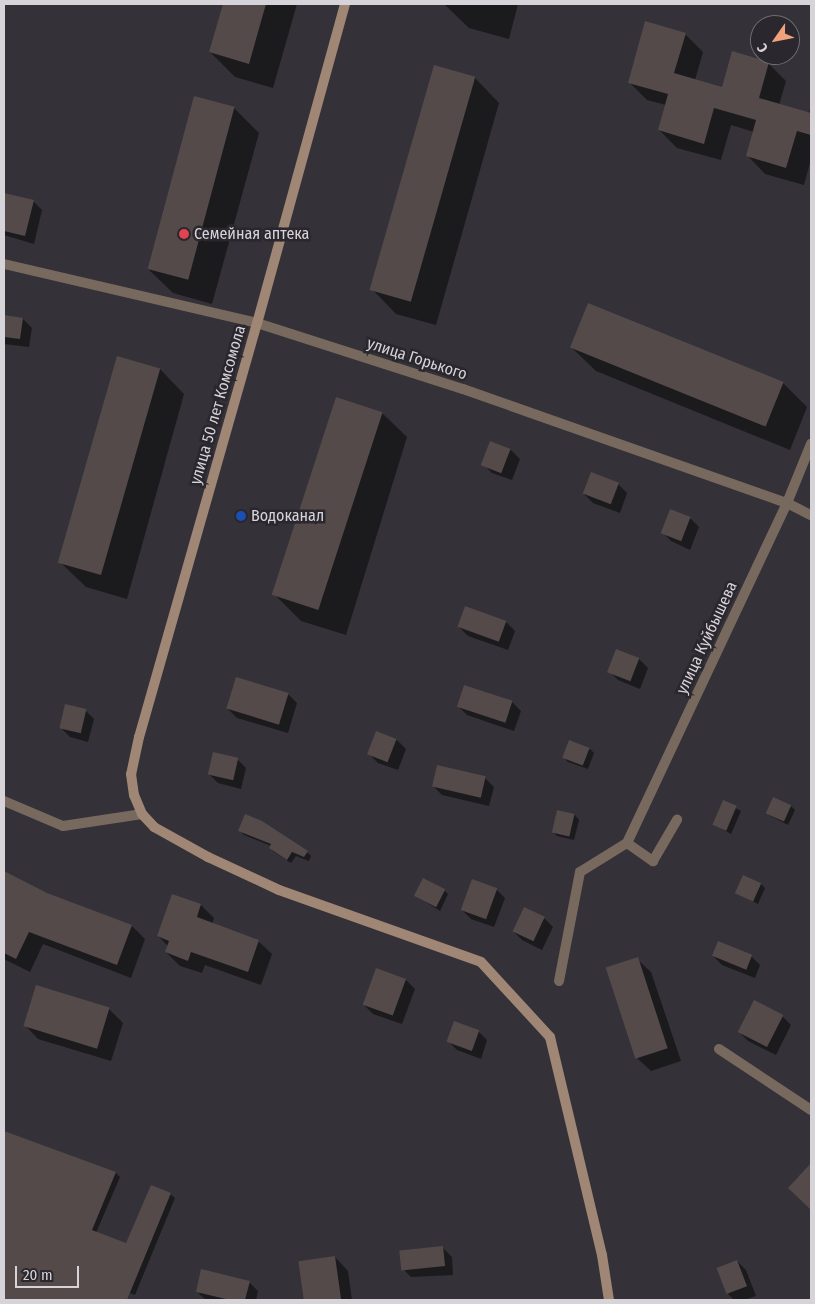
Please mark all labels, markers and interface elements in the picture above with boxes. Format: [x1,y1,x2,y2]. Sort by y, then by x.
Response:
north arrow [750,15,800,65]
text: С [754,40,772,56]
place label: Семейная аптека [194,224,309,244]
marker: Семейная аптека [178,228,190,240]
street label: улица 50 лет Комсомола [186,323,250,487]
street label: улица Горького [365,334,469,384]
place label: Водоканал [251,506,324,526]
marker: Водоканал [235,510,247,522]
street label: улица Куйбышева [673,579,741,697]
scale bar [18,1256,81,1288]
text: 20 m [23,1266,53,1284]

